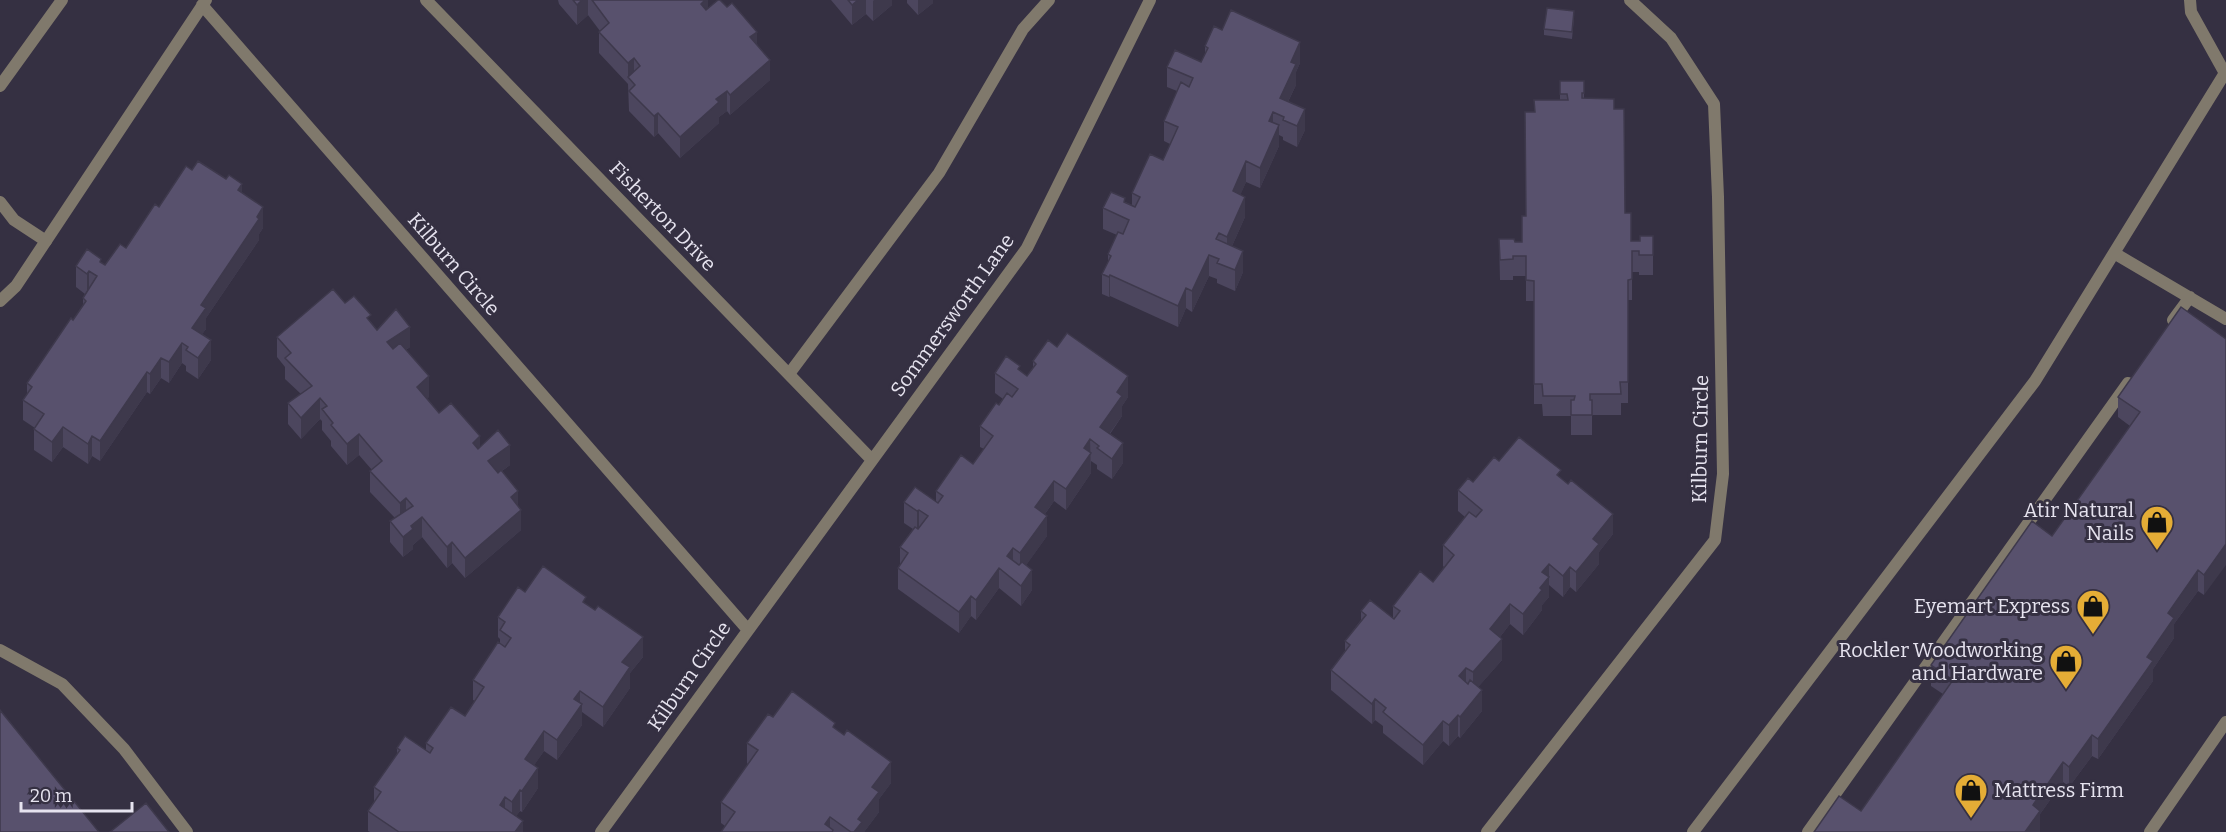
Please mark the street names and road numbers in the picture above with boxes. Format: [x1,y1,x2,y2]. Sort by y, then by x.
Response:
street label: Fisherton Drive [605,156,721,276]
street label: Kilburn Circle [403,208,505,320]
street label: Sommersworth Lane [885,229,1019,401]
street label: Kilburn Circle [1687,375,1713,503]
street label: Kilburn Circle [642,617,736,735]

